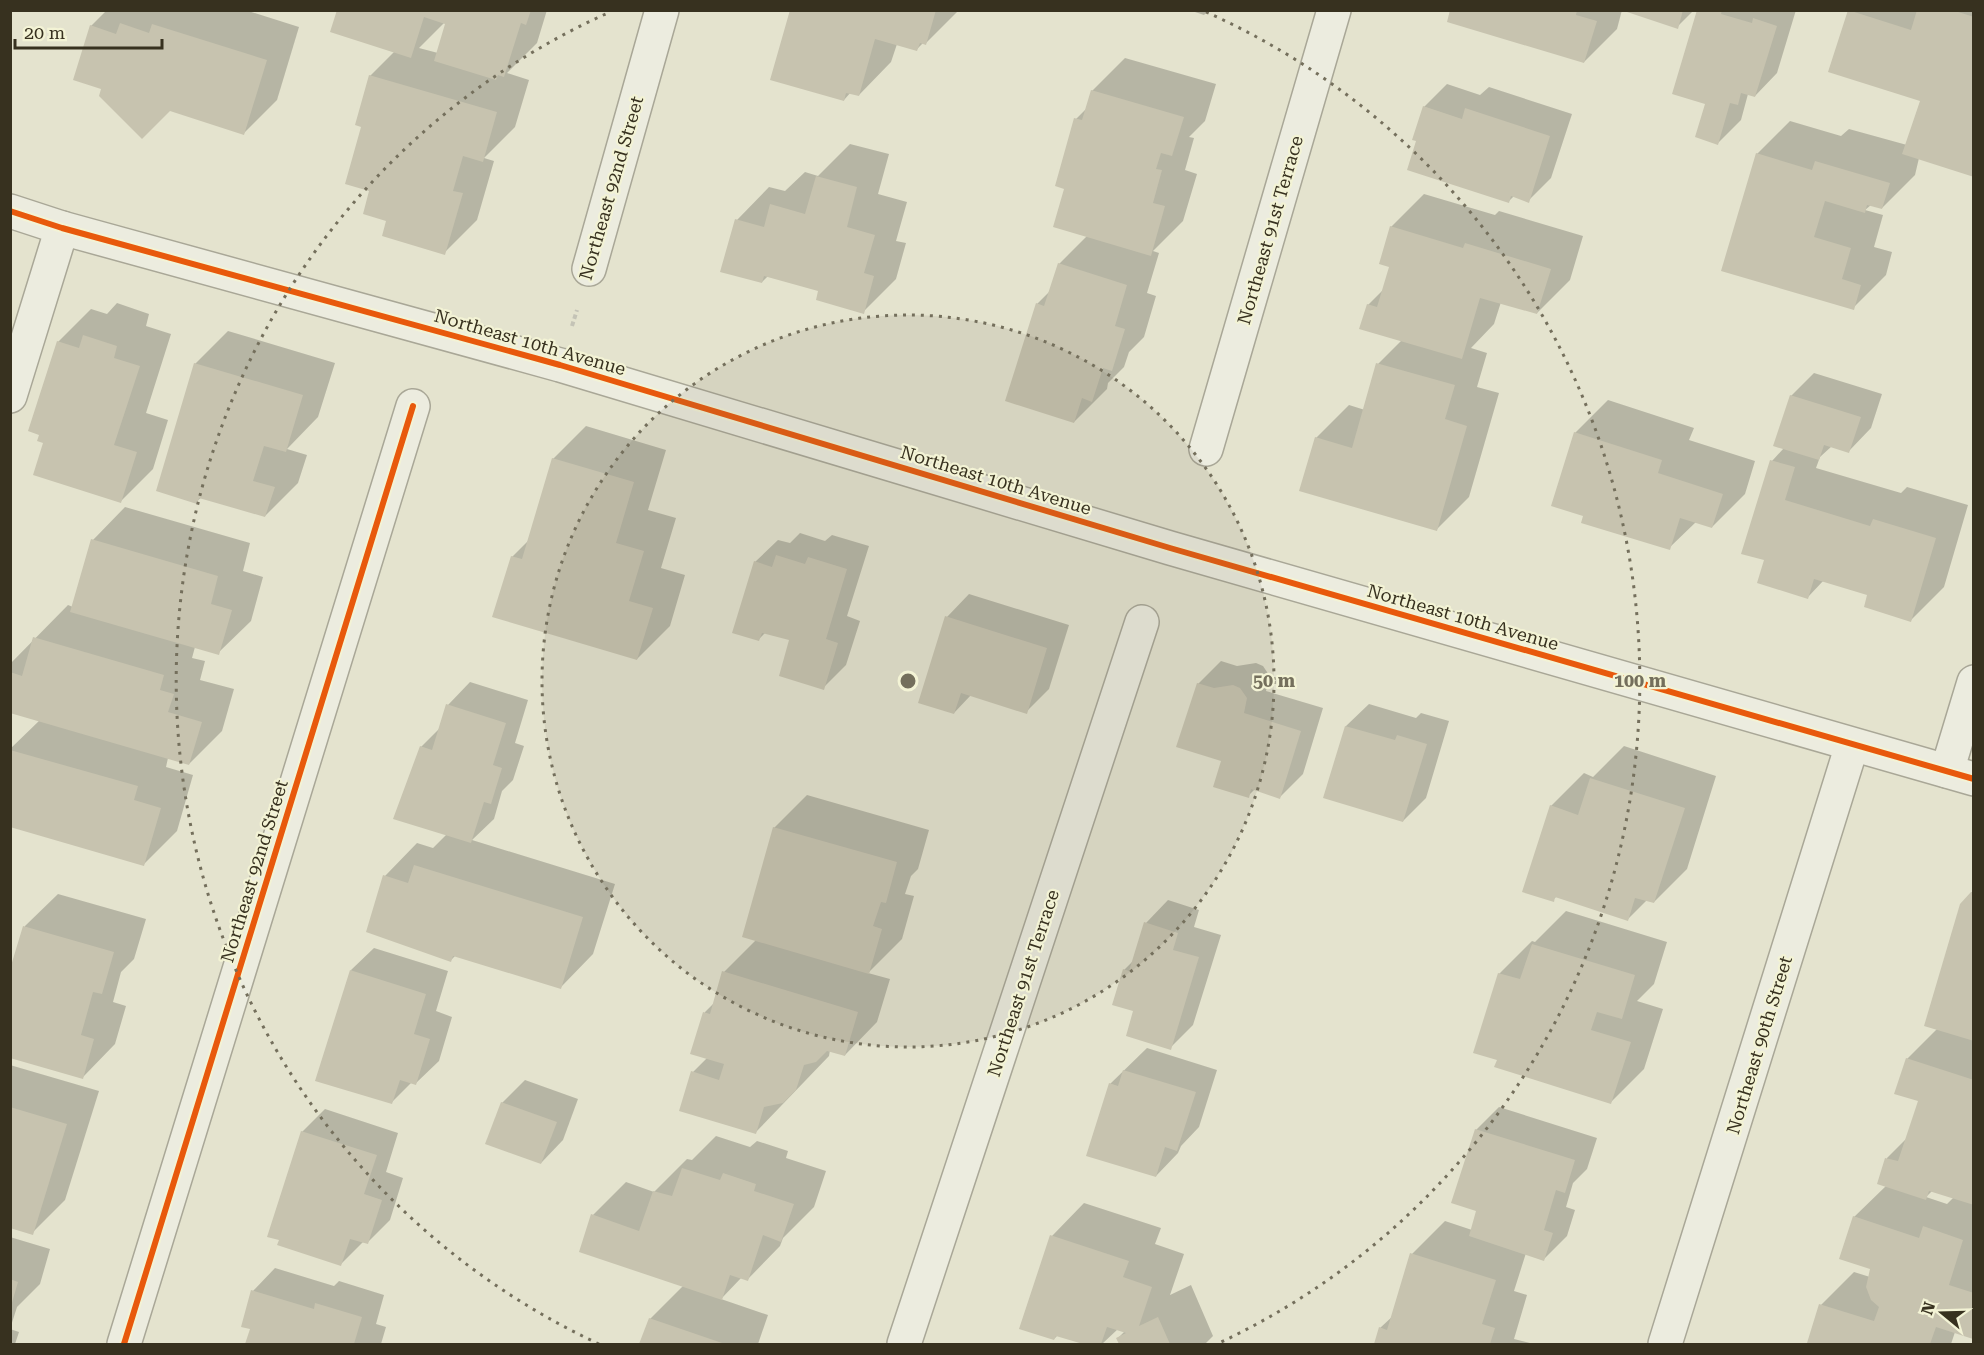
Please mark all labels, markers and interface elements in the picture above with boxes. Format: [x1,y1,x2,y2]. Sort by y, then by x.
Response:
scale bar [15,12,162,50]
text: 20 m [24,22,65,43]
street label: Northeast 92nd Street [575,93,647,282]
street label: Northeast 91st Terrace [1233,133,1307,327]
street label: Northeast 10th Avenue [432,305,628,379]
street label: Northeast 10th Avenue [898,441,1094,519]
street label: Northeast 10th Avenue [1365,580,1561,654]
text: 50 m [1253,670,1296,691]
text: 100 m [1614,670,1667,691]
centre of rings [898,671,918,691]
street label: Northeast 92nd Street [216,777,292,965]
street label: Northeast 91st Terrace [983,887,1063,1079]
street label: Northeast 90th Street [1722,953,1796,1137]
north arrow [1912,1283,1972,1343]
text: N [1917,1299,1939,1317]

